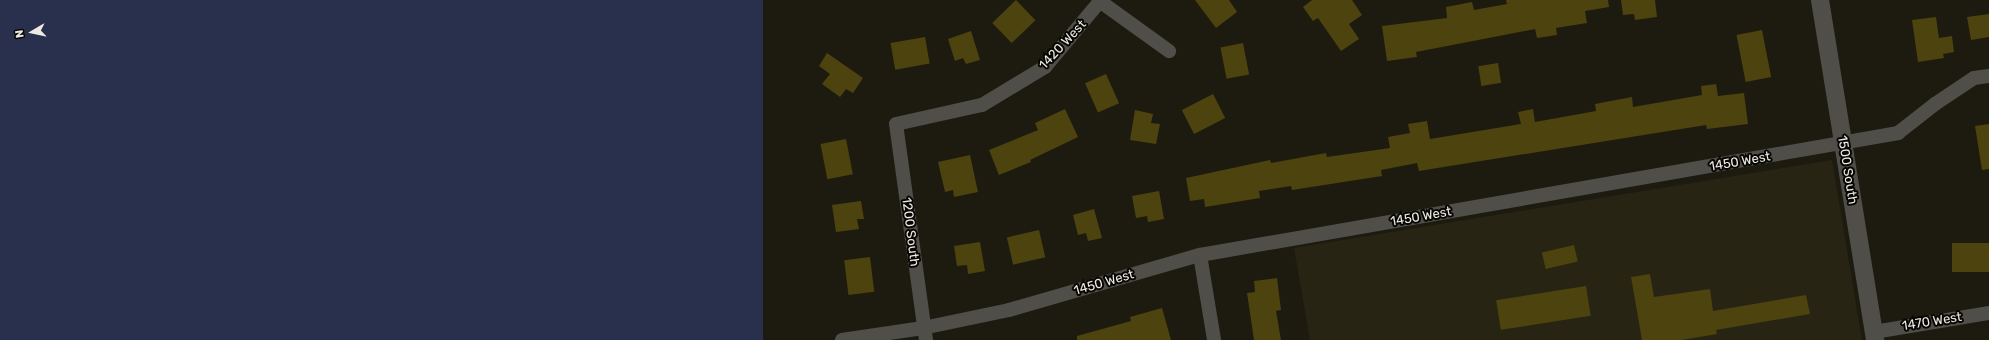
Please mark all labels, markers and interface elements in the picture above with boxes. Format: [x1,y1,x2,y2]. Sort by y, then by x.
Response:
north arrow [12,12,52,52]
street label: 1420 West [1036,17,1090,73]
text: N [13,29,27,39]
street label: 1500 South [1834,135,1860,205]
street label: 1450 West [1708,149,1772,175]
street label: 1200 South [898,197,922,267]
street label: 1450 West [1389,204,1453,230]
street label: 1450 West [1072,267,1136,299]
street label: 1470 West [1901,310,1963,334]

